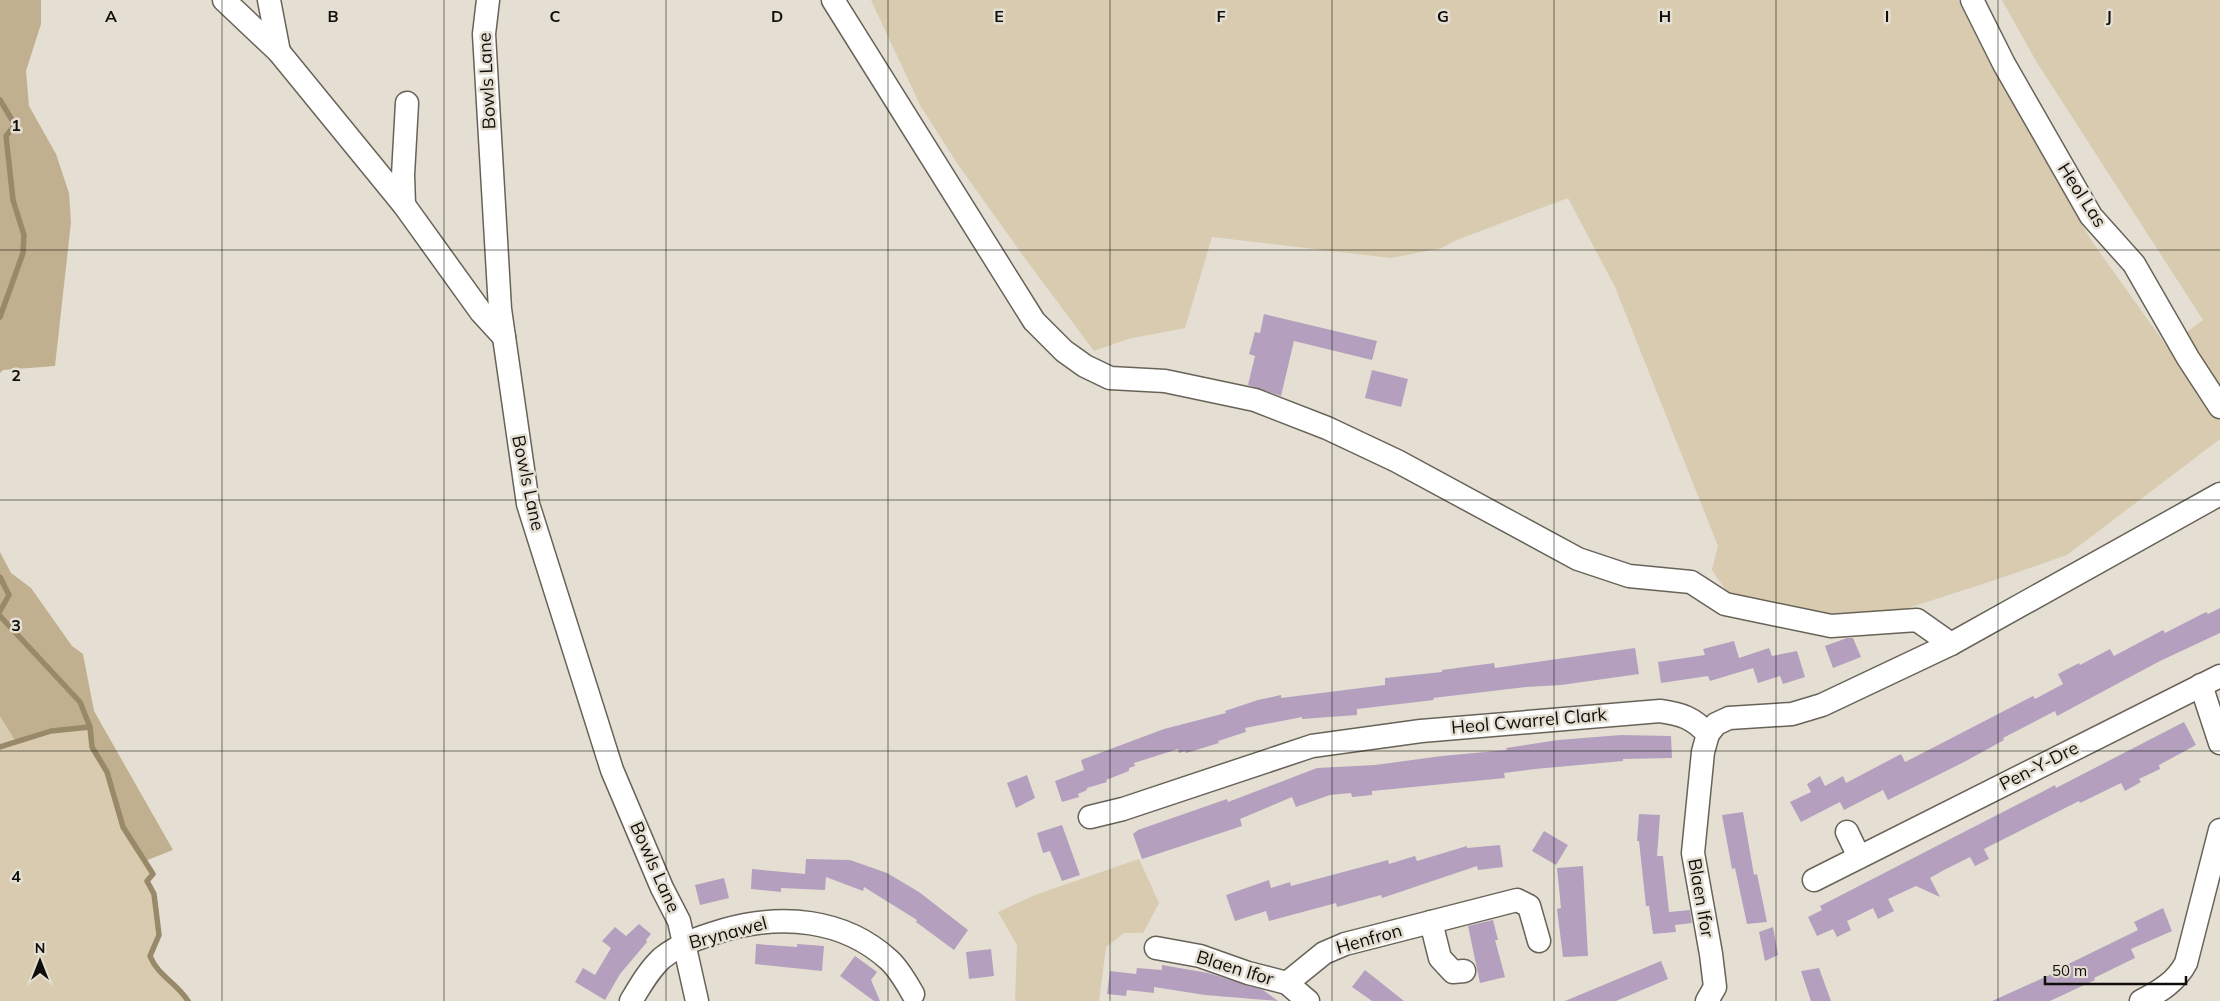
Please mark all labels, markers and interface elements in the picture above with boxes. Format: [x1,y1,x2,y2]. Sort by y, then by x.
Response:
text: A [105,6,117,26]
text: B [327,6,339,26]
text: C [550,6,561,26]
text: D [771,6,783,26]
text: E [994,6,1004,26]
text: F [1216,6,1226,26]
text: G [1437,6,1449,26]
text: H [1659,6,1671,26]
text: I [1885,6,1889,26]
text: J [2106,6,2112,26]
street label: Bowls Lane [472,32,501,130]
text: 1 [11,115,21,135]
street label: Heol Las [2053,158,2112,231]
text: 2 [11,365,21,385]
street label: Bowls Lane [507,433,550,533]
text: 3 [11,615,21,635]
street label: Heol Cwarrel Clark [1450,702,1608,739]
street label: Pen-Y-Dre [1995,736,2082,795]
street label: Bowls Lane [625,818,686,916]
street label: Blaen Ifor [1683,857,1720,940]
text: 4 [11,866,21,886]
street label: Brynawel [686,911,769,954]
street label: Henfron [1333,918,1404,959]
north arrow [15,936,65,986]
text: N [35,939,45,957]
street label: Blaen Ifor [1194,945,1277,990]
scale bar [2045,954,2186,986]
text: 50 m [2052,961,2087,980]

